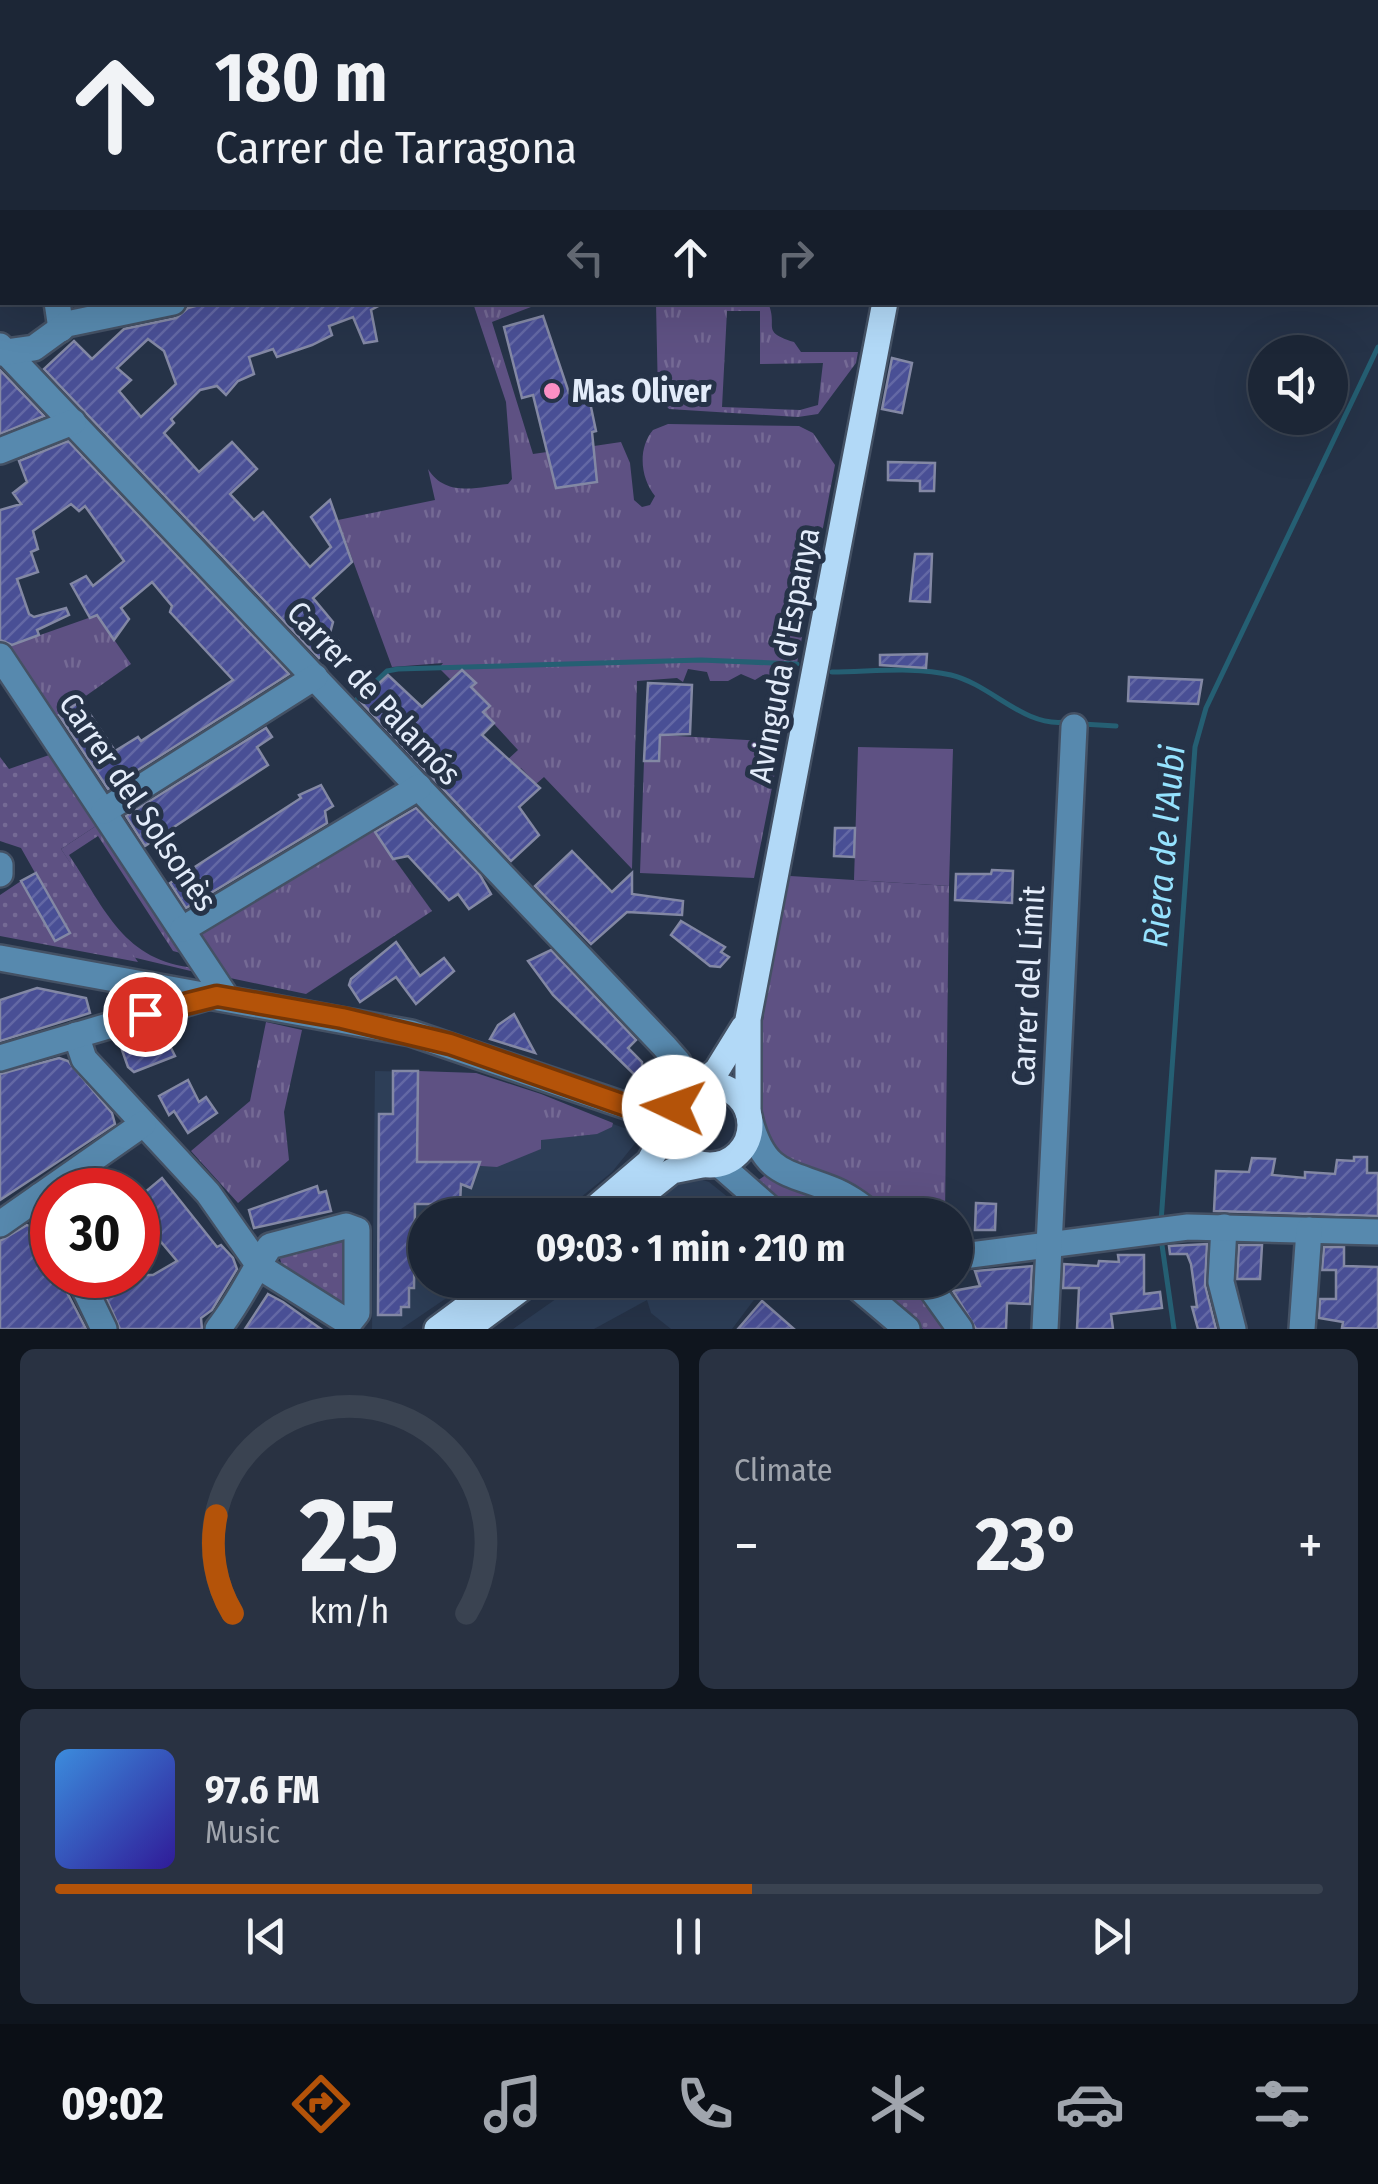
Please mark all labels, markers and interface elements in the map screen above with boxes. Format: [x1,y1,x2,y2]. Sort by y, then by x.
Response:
text: 180 m [215,36,388,120]
icon: ahead [50,40,180,170]
text: Carrer de Tarragona [215,121,577,175]
icon: left [558,230,613,285]
icon: ahead [663,230,718,285]
icon: right [768,230,823,285]
map controls [1248,335,1348,435]
button: sound [1248,335,1348,435]
place label: Mas Oliver [572,372,712,410]
marker: Mas Oliver [541,380,563,402]
street label: Avinguda d'Espanya [741,524,827,786]
street label: Carrer de Palamós [279,593,469,793]
street label: Carrer del Solsonès [51,686,225,918]
water label: Riera de l'Aubi [1134,743,1194,949]
street label: Carrer del Límit [1004,884,1052,1088]
pin [103,972,188,1057]
icon: arrive [118,987,173,1042]
position arrow [622,1055,726,1159]
speed limit sign: 30 [30,1168,160,1298]
text: 09:03 · 1 min · 210 m [536,1225,845,1271]
text: Climate [734,1451,833,1489]
text: 25 [299,1474,399,1599]
text: 23° [976,1500,1081,1590]
text: − [734,1513,759,1579]
text: + [1298,1513,1323,1579]
text: km/h [310,1590,389,1632]
text: 97.6 FM [205,1767,320,1813]
text: Music [205,1813,280,1851]
icon: previous [239,1909,294,1964]
icon: pause [661,1909,716,1964]
icon: next [1084,1909,1139,1964]
icon: directions [286,2069,356,2139]
icon: music [478,2069,548,2139]
icon: phone [670,2069,740,2139]
icon: climate [863,2069,933,2139]
icon: car [1055,2069,1125,2139]
icon: filters [1247,2069,1317,2139]
text: 09:02 [61,2077,164,2131]

